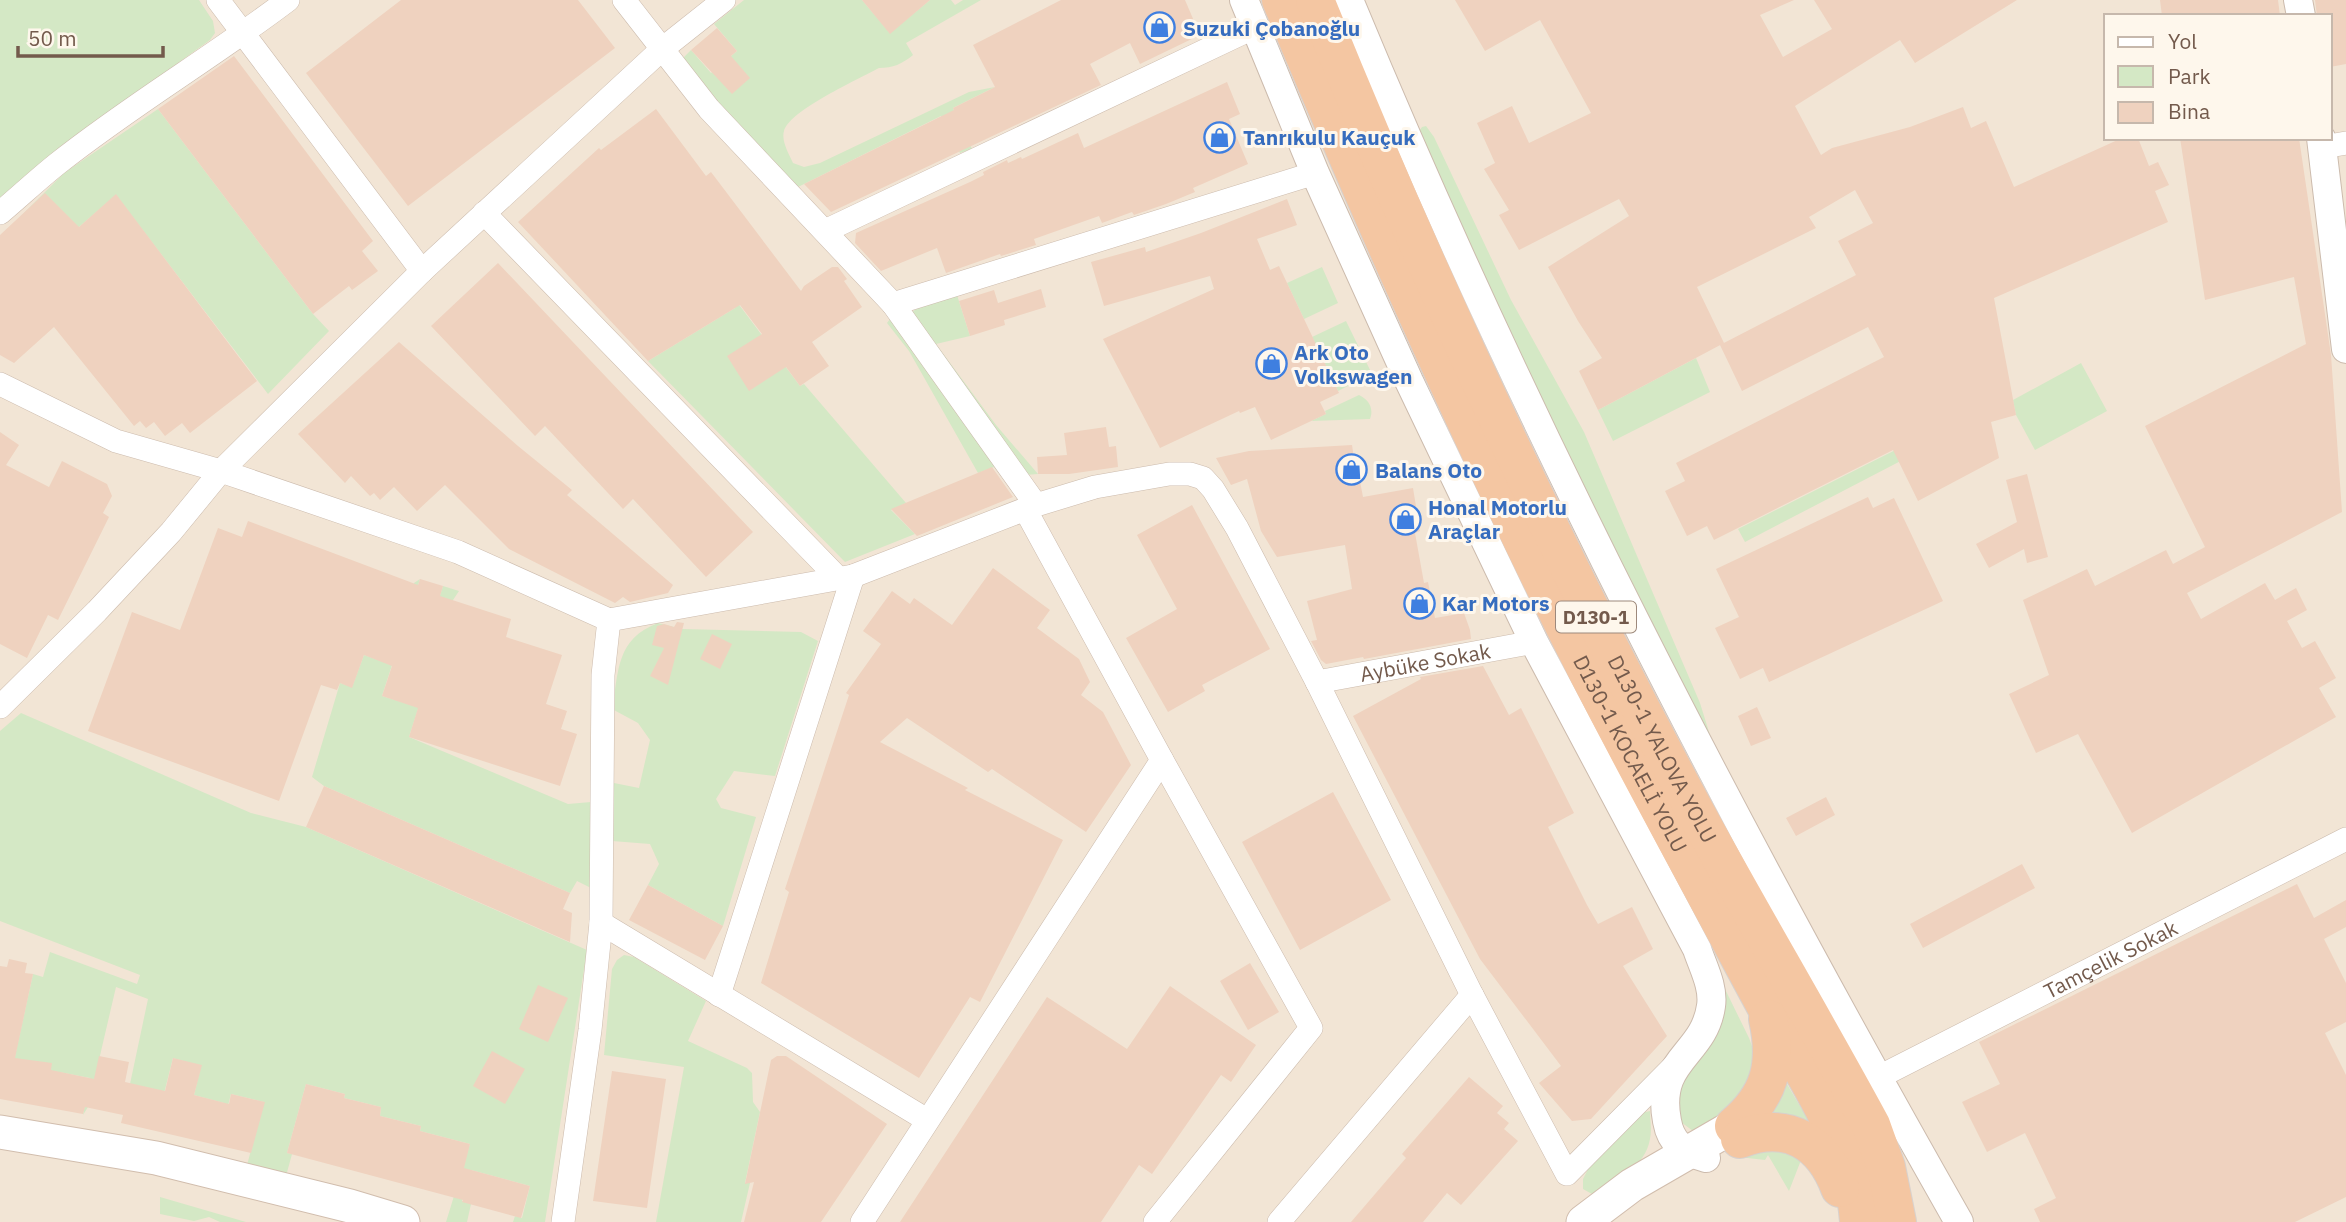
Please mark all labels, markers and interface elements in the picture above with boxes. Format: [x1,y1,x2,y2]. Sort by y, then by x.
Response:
shop icon: Suzuki Çobanoğlu [1143,11,1177,45]
scale bar [18,14,163,58]
place label: Suzuki Çobanoğlu [1183,14,1360,42]
legend [2104,14,2332,140]
text: 50 m [28,24,77,52]
text: Yol [2168,27,2197,55]
text: Park [2168,62,2211,90]
text: Bina [2168,97,2210,125]
shop icon: Tanrıkulu Kauçuk [1203,120,1237,154]
place label: Tanrıkulu Kauçuk [1243,123,1416,151]
place label: Ark Oto Volkswagen [1294,338,1413,390]
shop icon: Ark Oto Volkswagen [1254,347,1288,381]
shop icon: Balans Oto [1335,453,1369,487]
place label: Balans Oto [1375,456,1482,484]
place label: Honal Motorlu Araçlar [1428,493,1567,545]
shop icon: Honal Motorlu Araçlar [1388,502,1422,536]
shop icon: Kar Motors [1402,586,1436,620]
place label: Kar Motors [1442,589,1550,617]
road number: D130-1 [1556,602,1636,632]
street label: Aybüke Sokak [1358,636,1493,688]
street label: D130-1 KOCAELİ YOLU [1567,650,1694,857]
street label: D130-1 YALOVA YOLU [1602,650,1724,848]
street label: Tamçelik Sokak [2039,913,2182,1005]

